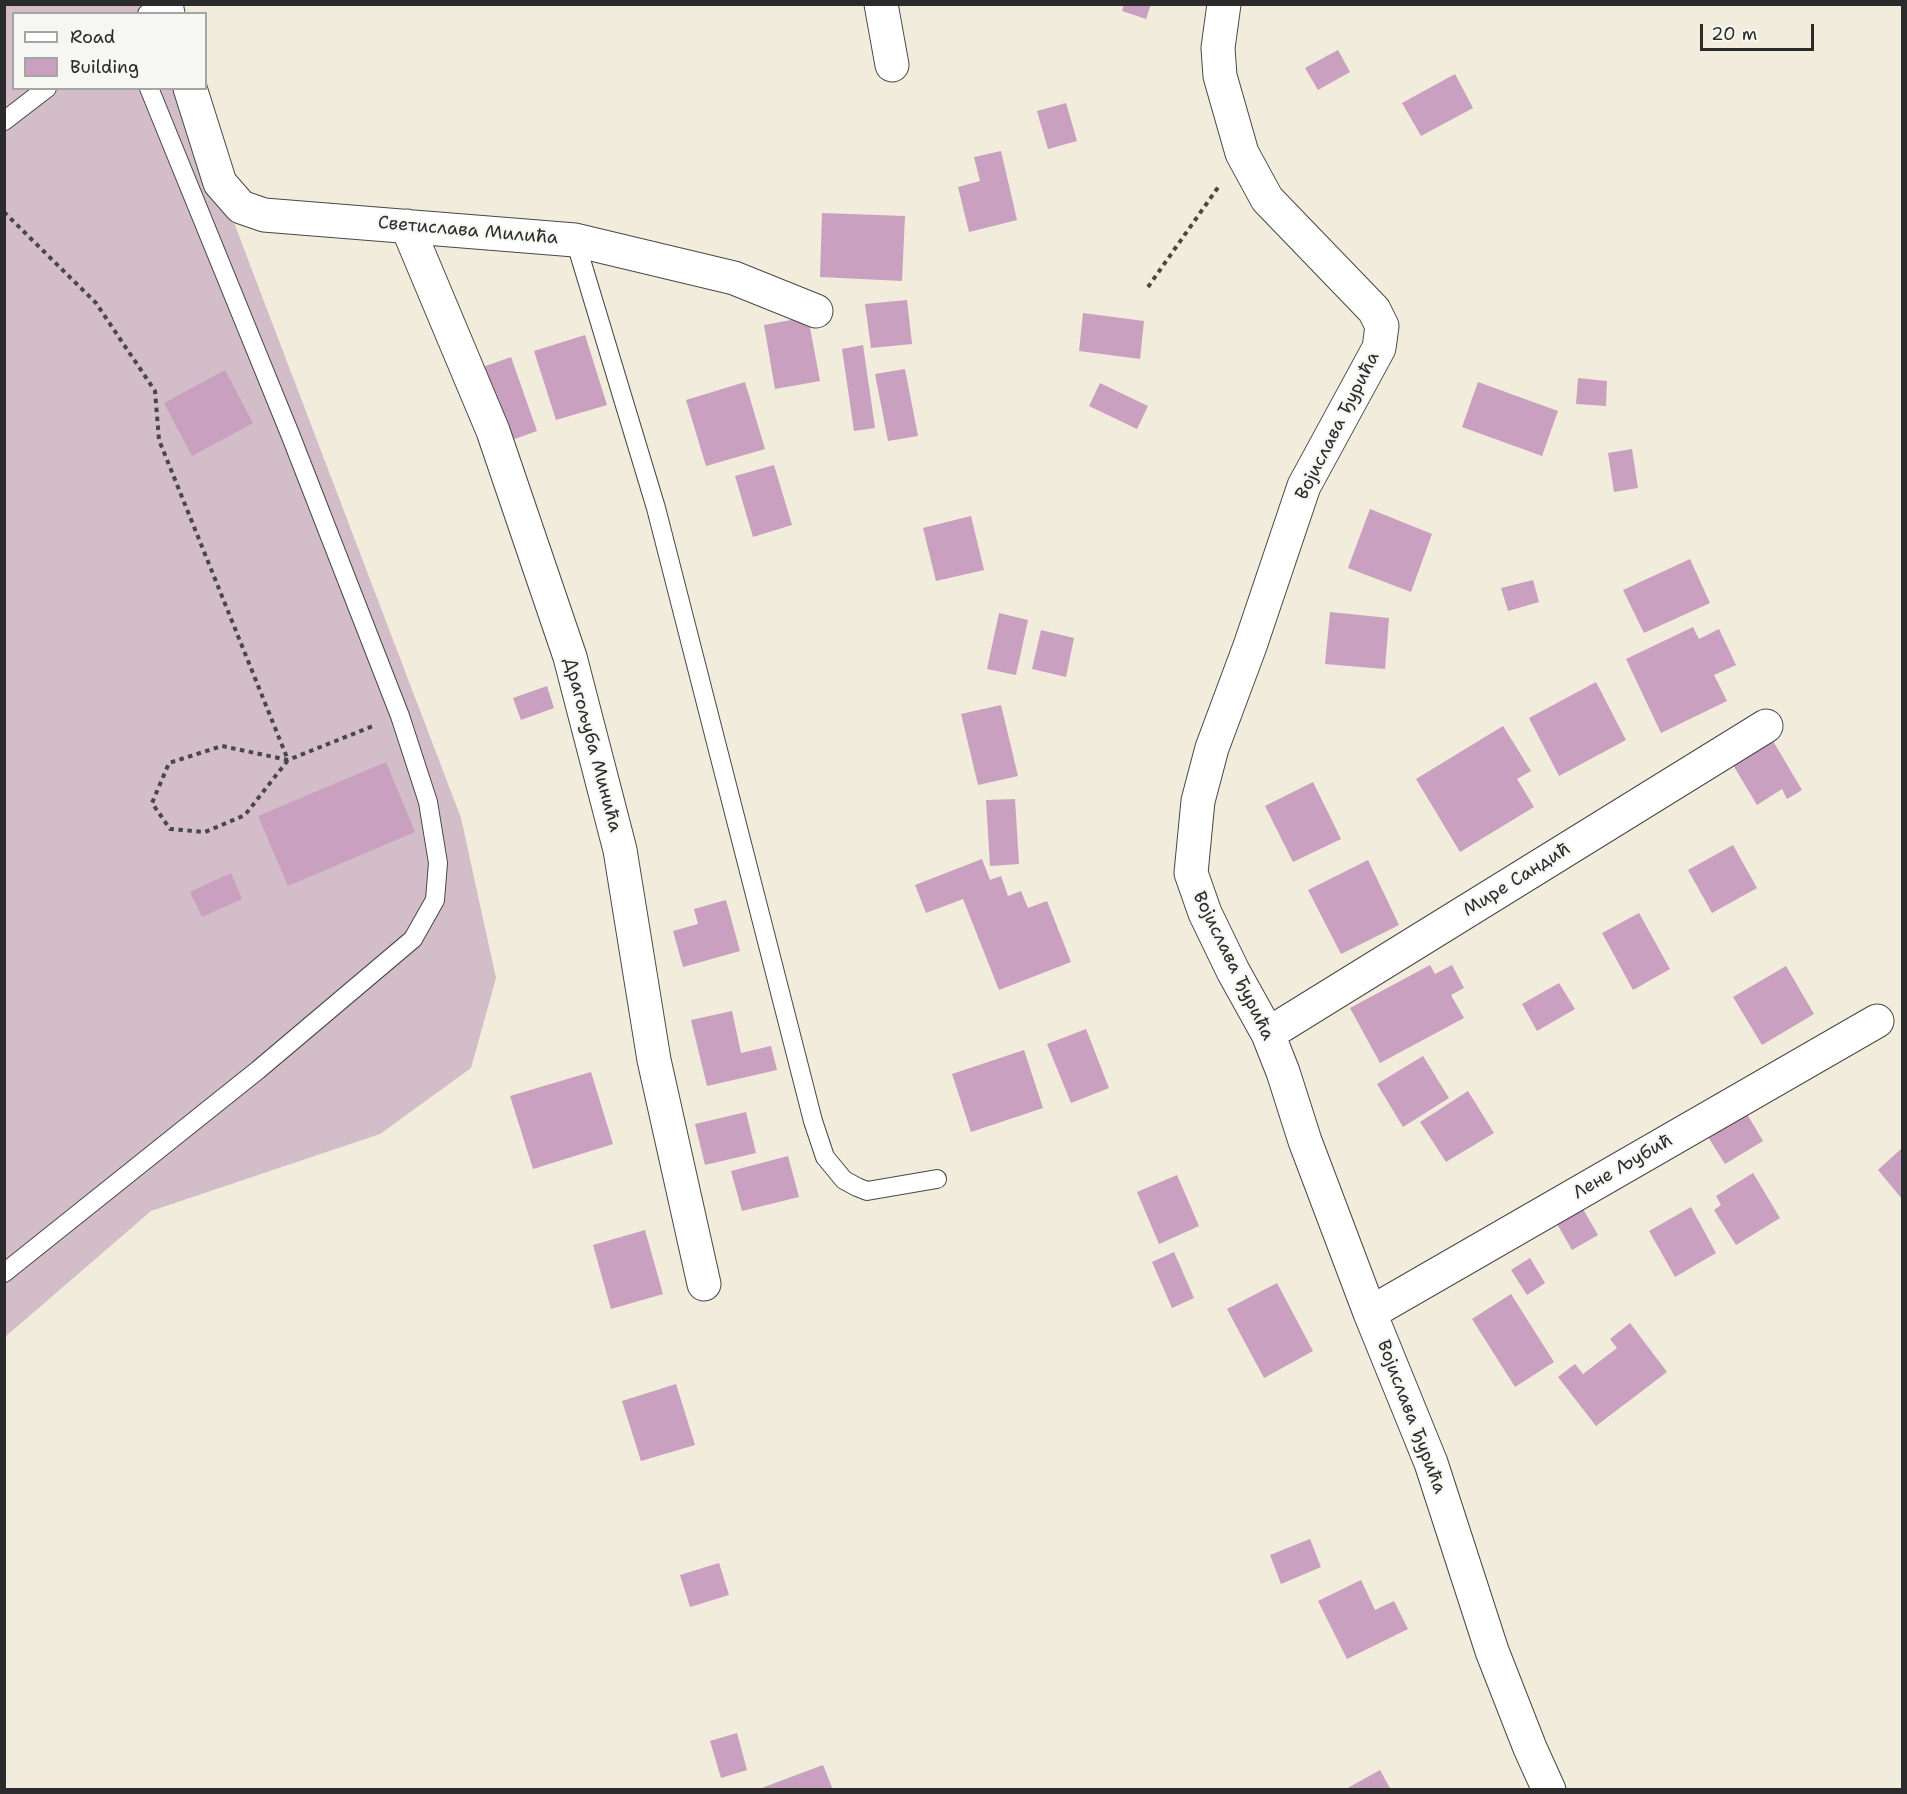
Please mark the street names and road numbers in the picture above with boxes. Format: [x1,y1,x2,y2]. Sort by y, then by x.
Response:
street label: Светислава Милића [377,212,559,250]
street label: Војислава Ђурића [1291,349,1385,503]
street label: Драгољуба Минића [558,656,626,834]
street label: Мире Сандић [1459,838,1575,922]
street label: Војислава Ђурића [1188,888,1278,1044]
street label: Лене Љубић [1569,1130,1677,1204]
street label: Војислава Ђурића [1372,1337,1450,1497]

